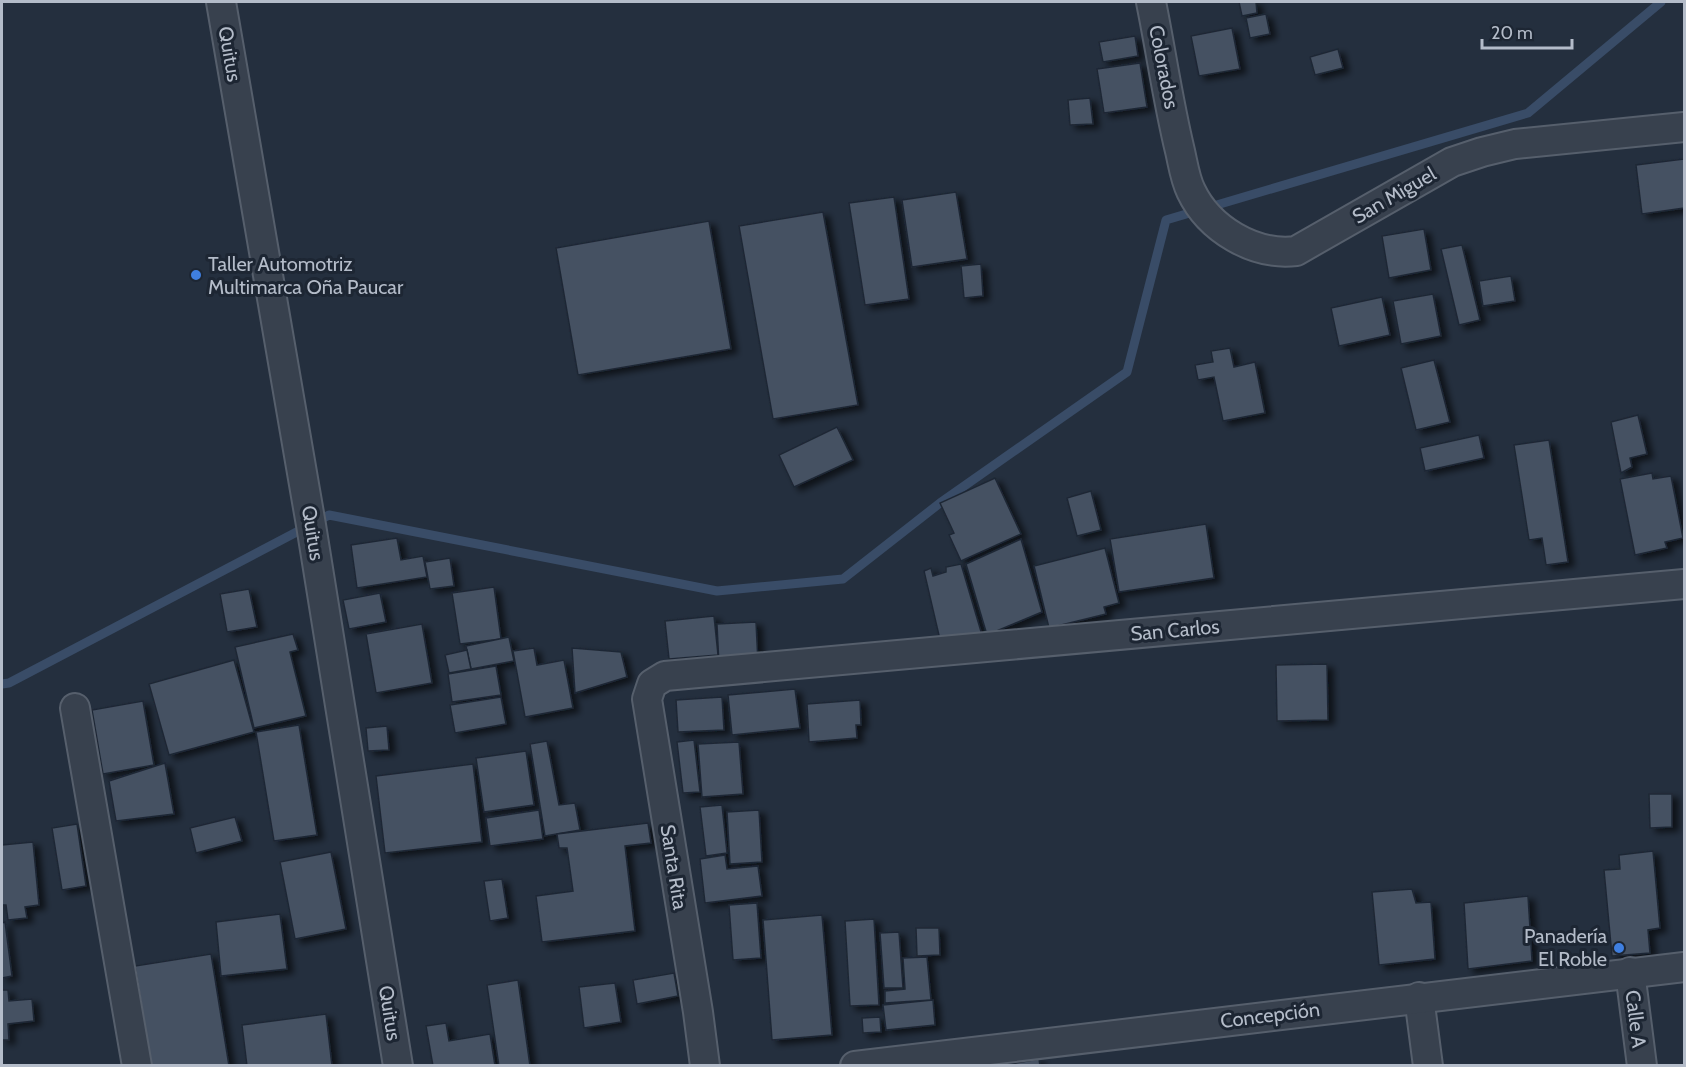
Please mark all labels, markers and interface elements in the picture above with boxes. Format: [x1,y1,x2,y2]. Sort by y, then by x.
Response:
scale bar [1482,12,1572,50]
text: 20 m [1491,22,1533,44]
street label: Colorados [1144,23,1184,111]
street label: Quitus [213,25,247,83]
street label: San Miguel [1348,161,1440,229]
place label: Taller Automotriz Multimarca Oña Paucar [208,252,404,299]
marker: Taller Automotriz Multimarca Oña Paucar [189,268,203,282]
street label: Quitus [297,504,329,562]
street label: San Carlos [1130,614,1220,646]
street label: Santa Rita [655,823,693,912]
place label: Panadería El Roble [1524,924,1607,971]
marker: Panadería El Roble [1612,941,1626,955]
street label: Quitus [374,984,406,1042]
street label: Calle A [1621,989,1652,1050]
street label: Concepción [1219,997,1321,1033]

